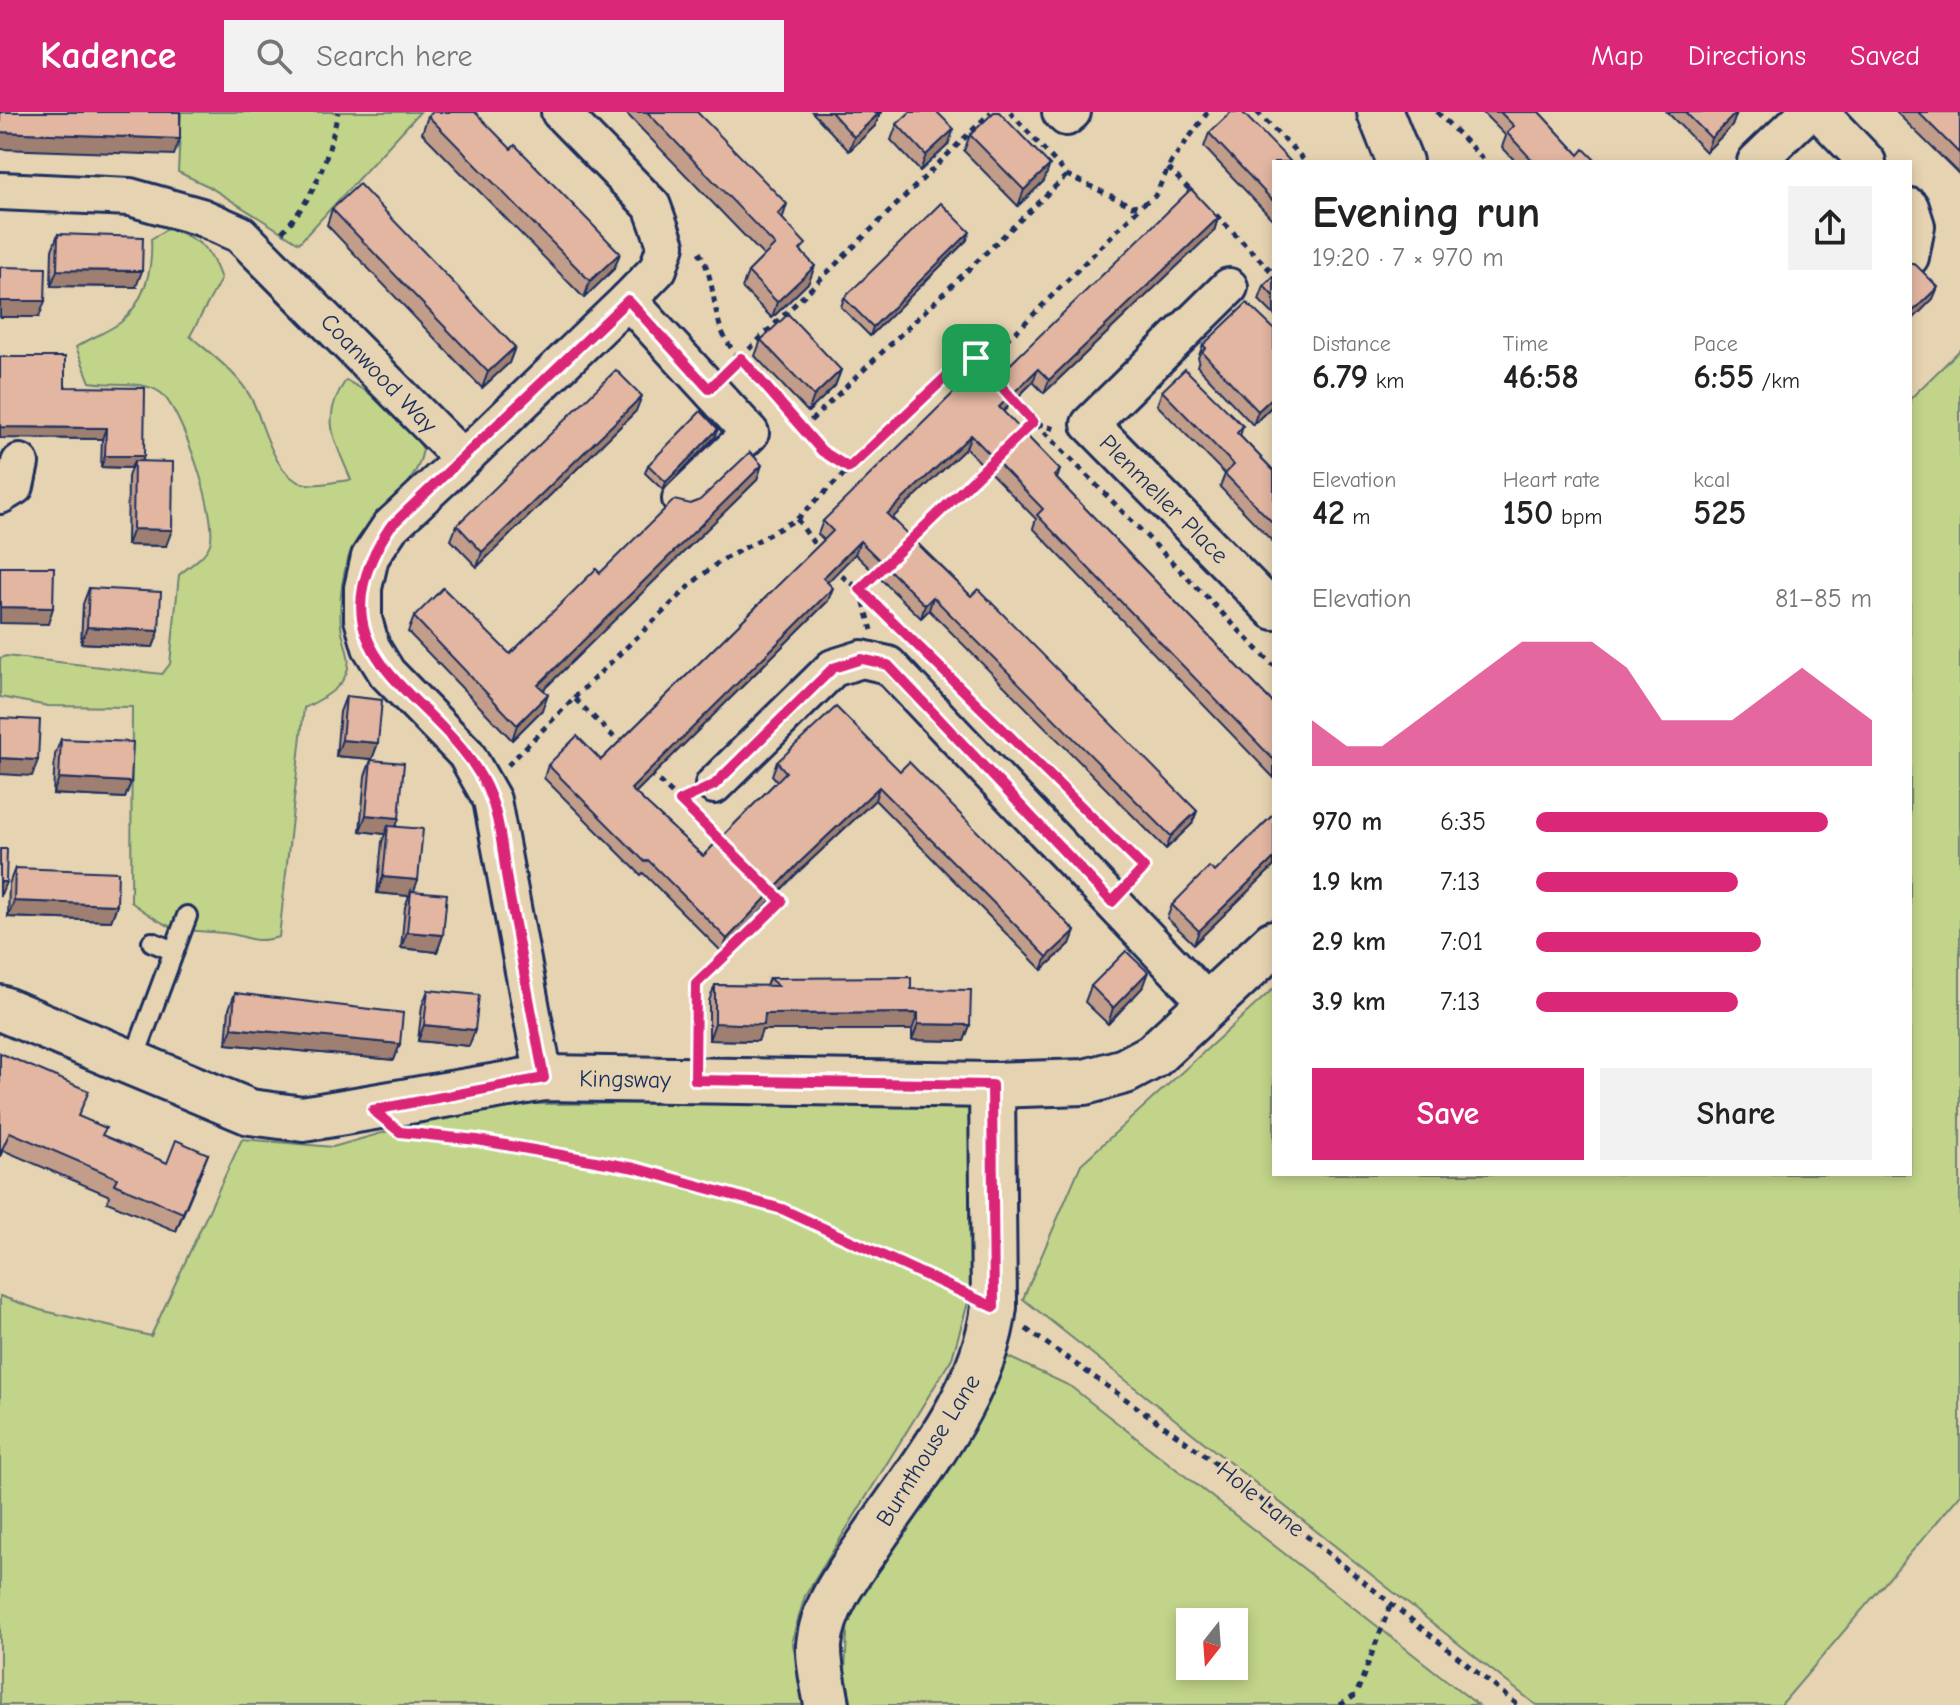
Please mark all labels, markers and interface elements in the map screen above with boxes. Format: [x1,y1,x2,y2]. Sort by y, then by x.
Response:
search box [224,20,784,92]
text: Kadence [40,34,176,78]
icon: search [252,34,296,78]
text: Search here [316,39,472,74]
text: Map [1591,40,1644,72]
text: Directions [1688,40,1806,72]
text: Saved [1850,40,1920,72]
button: share [1788,186,1872,270]
text: Evening run [1312,187,1540,238]
text: 19:20 · 7 × 970 m [1312,243,1504,273]
street label: Coanwood Way [315,307,443,439]
pin [942,324,1010,392]
text: Distance [1312,331,1391,357]
text: Time [1503,331,1548,357]
text: Pace [1693,331,1738,357]
icon: arrive [954,336,998,380]
text: 6.79 [1312,357,1368,397]
text: 46:58 [1503,357,1579,397]
text: 6:55 [1693,357,1754,397]
text: km [1368,368,1405,394]
text: /km [1754,368,1800,394]
street label: Plenmeller Place [1094,429,1234,569]
text: Elevation [1312,467,1396,493]
text: Heart rate [1503,467,1600,493]
text: kcal [1693,467,1730,493]
text: 42 [1312,493,1345,533]
text: 150 [1503,493,1554,533]
text: 525 [1693,493,1746,533]
text: m [1345,504,1370,530]
text: bpm [1554,504,1603,530]
text: Elevation [1312,584,1412,614]
text: 81–85 m [1775,584,1872,614]
text: 970 m [1312,807,1382,837]
text: 6:35 [1440,807,1486,837]
text: 1.9 km [1312,867,1383,897]
text: 7:13 [1440,867,1480,897]
text: 2.9 km [1312,927,1386,957]
text: 7:01 [1440,927,1483,957]
text: 3.9 km [1312,987,1386,1017]
text: 7:13 [1440,987,1480,1017]
street label: Kingsway [579,1064,671,1094]
button: Save [1312,1068,1584,1160]
button: Share [1600,1068,1872,1160]
street label: Burnthouse Lane [870,1369,986,1531]
street label: Hole Lane [1212,1455,1310,1543]
north arrow [1176,1608,1248,1680]
map controls [1176,1608,1248,1680]

